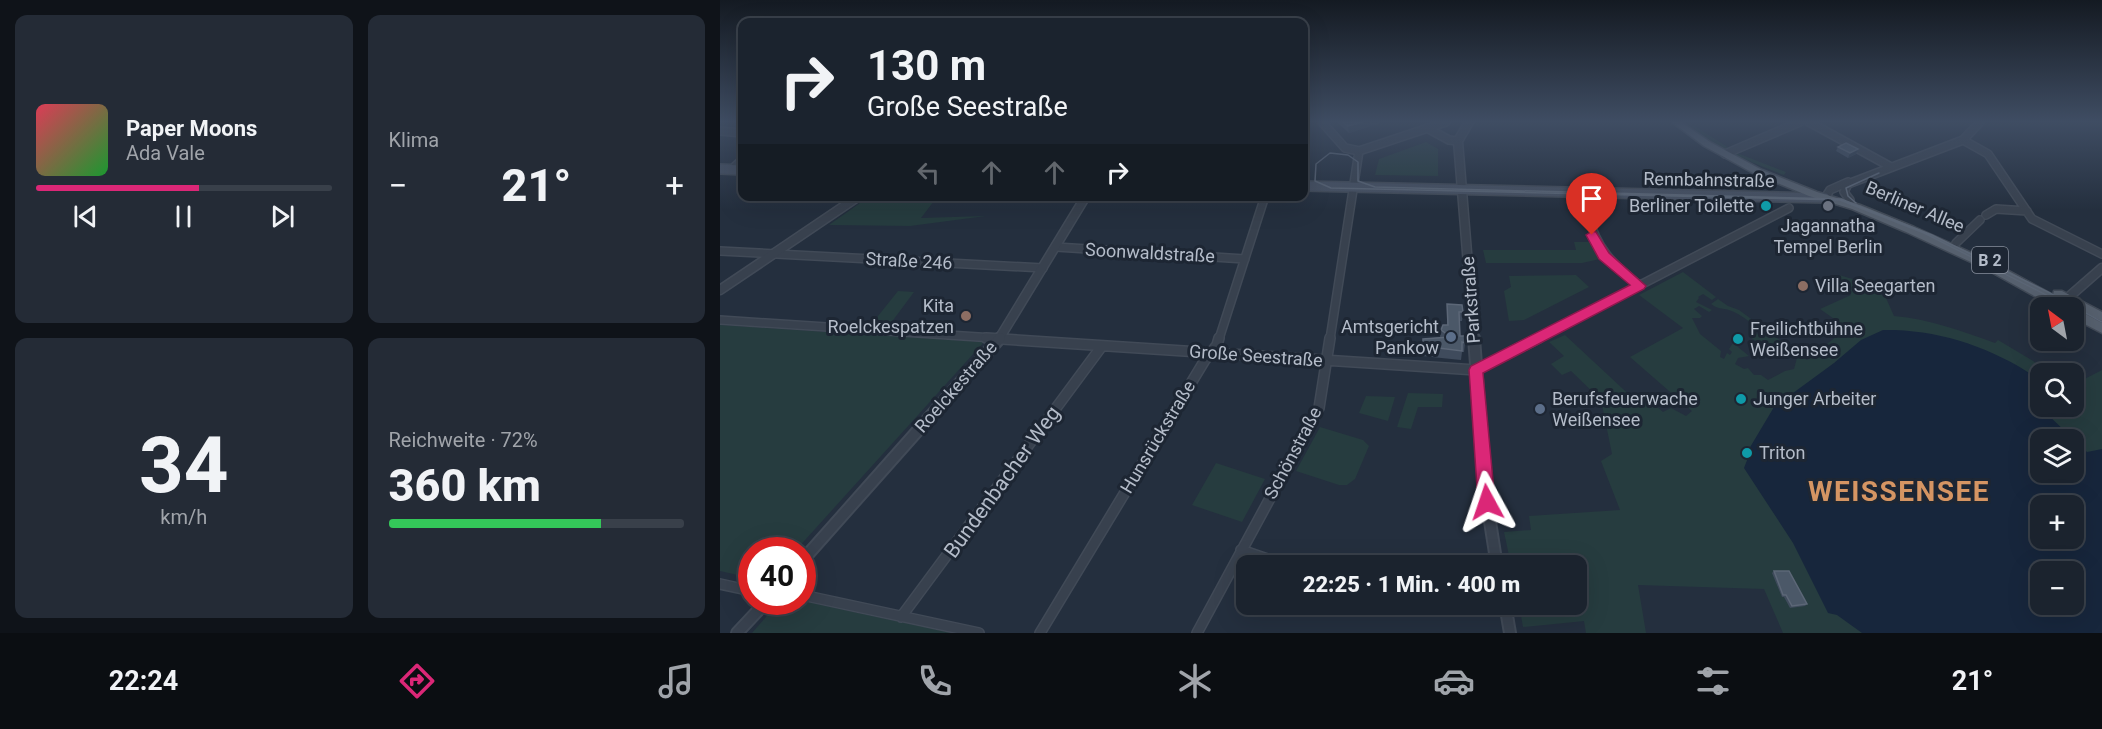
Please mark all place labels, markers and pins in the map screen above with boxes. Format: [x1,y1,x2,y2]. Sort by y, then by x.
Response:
pin [1566,173,1617,235]
place label: Berliner Toilette [1629,195,1754,216]
marker: Berliner Toilette [1759,199,1773,213]
marker: Jagannatha Tempel Berlin [1821,199,1835,213]
place label: Jagannatha Tempel Berlin [1773,215,1883,257]
place label: Villa Seegarten [1815,275,1935,296]
marker: Villa Seegarten [1796,279,1810,293]
place label: Kita Roelckespatzen [827,295,954,337]
marker: Kita Roelckespatzen [959,309,973,323]
place label: Amtsgericht Pankow [1341,316,1439,358]
place label: Freilichtbühne Weißensee [1750,318,1863,360]
marker: Amtsgericht Pankow [1444,330,1458,344]
marker: Freilichtbühne Weißensee [1731,332,1745,346]
place label: Berufsfeuerwache Weißensee [1552,388,1698,430]
place label: Junger Arbeiter [1753,388,1876,409]
marker: Junger Arbeiter [1734,392,1748,406]
marker: Berufsfeuerwache Weißensee [1533,402,1547,416]
place label: Triton [1759,442,1805,463]
marker: Triton [1740,446,1754,460]

